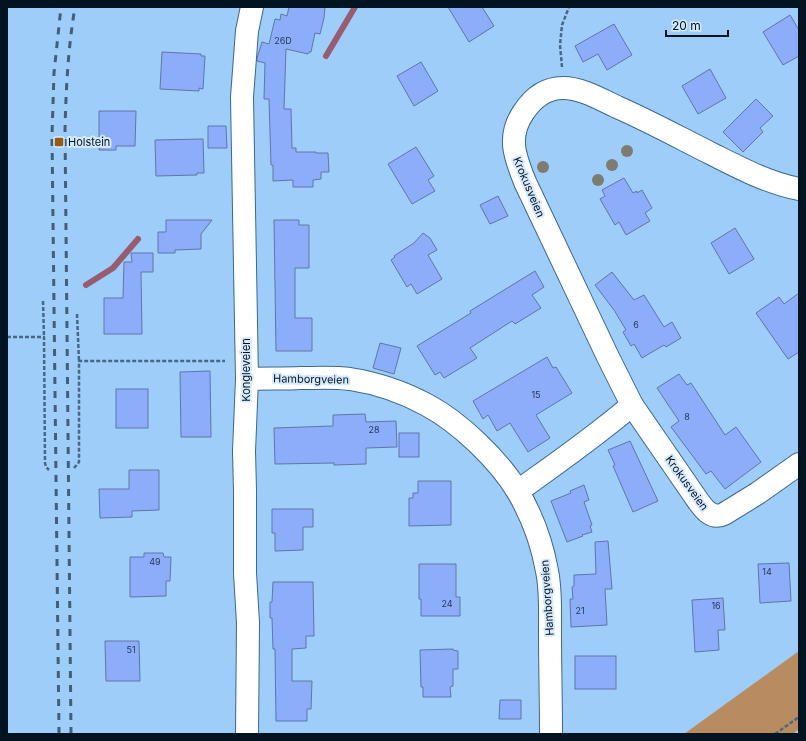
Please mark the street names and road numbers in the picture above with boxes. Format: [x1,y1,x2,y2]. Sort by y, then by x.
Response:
street label: Krokusveien [510,155,548,219]
street label: Kongleveien [239,338,253,402]
street label: Hamborgveien [273,371,349,387]
street label: Krokusveien [662,453,712,513]
street label: Hamborgveien [537,560,557,636]

